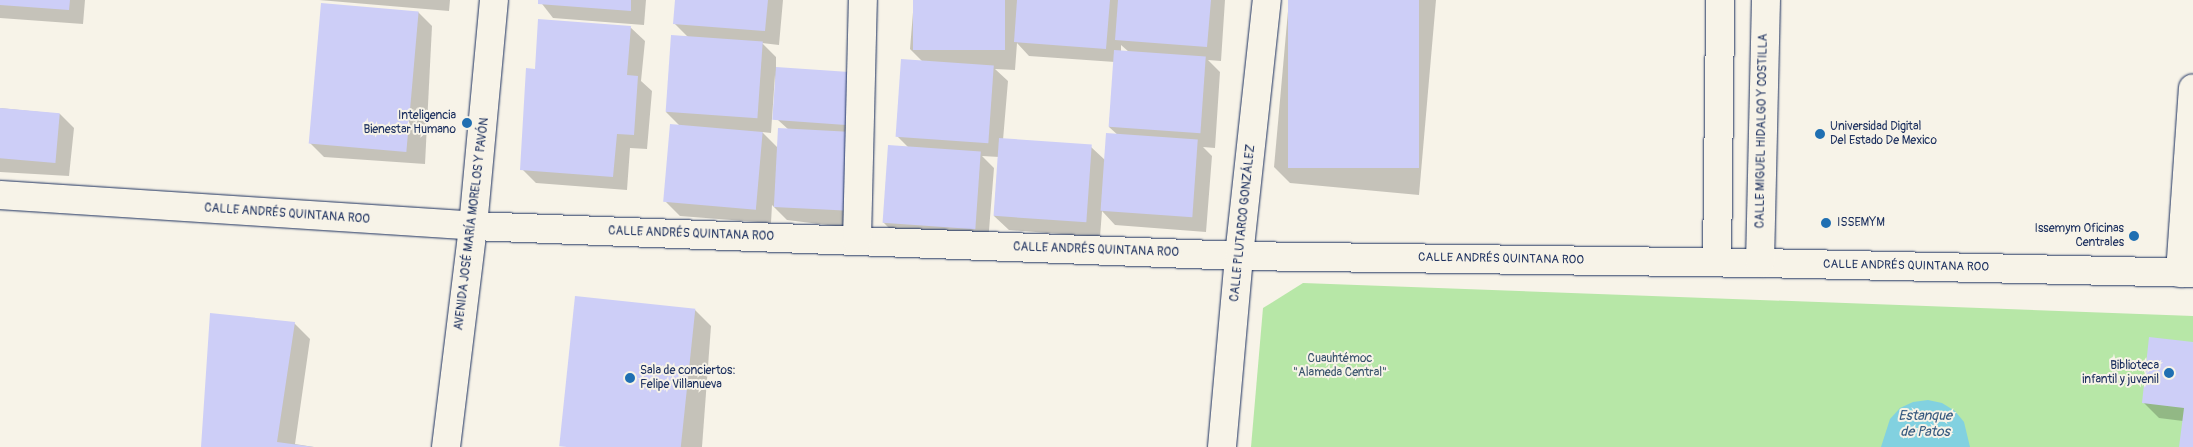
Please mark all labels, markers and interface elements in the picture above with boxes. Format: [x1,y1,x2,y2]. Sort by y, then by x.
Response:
street label: CALLE MIGUEL HIDALGO Y COSTILLA [1753,33,1771,229]
place label: Inteligencia Bienestar Humano [363,109,456,137]
marker: Inteligencia Bienestar Humano [460,116,474,130]
street label: AVENIDA JOSÉ MARÍA MORELOS Y PAVÓN [452,117,492,331]
place label: Universidad Digital Del Estado De Mexico [1830,120,1937,148]
marker: Universidad Digital Del Estado De Mexico [1814,128,1826,140]
street label: CALLE PLUTARCO GONZÁLEZ [1228,144,1258,302]
street label: CALLE ANDRÉS QUINTANA ROO [204,201,370,227]
marker: ISSEMYM [1819,216,1833,230]
place label: ISSEMYM [1837,216,1885,230]
place label: Issemym Oficinas Centrales [2035,222,2124,250]
street label: CALLE ANDRÉS QUINTANA ROO [608,224,774,244]
marker: Issemym Oficinas Centrales [2128,230,2140,242]
street label: CALLE ANDRÉS QUINTANA ROO [1013,240,1179,260]
street label: CALLE ANDRÉS QUINTANA ROO [1418,250,1584,268]
street label: CALLE ANDRÉS QUINTANA ROO [1823,257,1989,275]
park label: Cuauhtémoc "Alameda Central" [1293,352,1387,380]
place label: Biblioteca infantil y juvenil [2082,359,2159,387]
place label: Sala de conciertos: Felipe Villanueva [640,364,736,392]
marker: Biblioteca infantil y juvenil [2163,367,2175,379]
marker: Sala de conciertos: Felipe Villanueva [624,372,636,384]
water label: Estanque de Patos [1898,408,1952,441]

